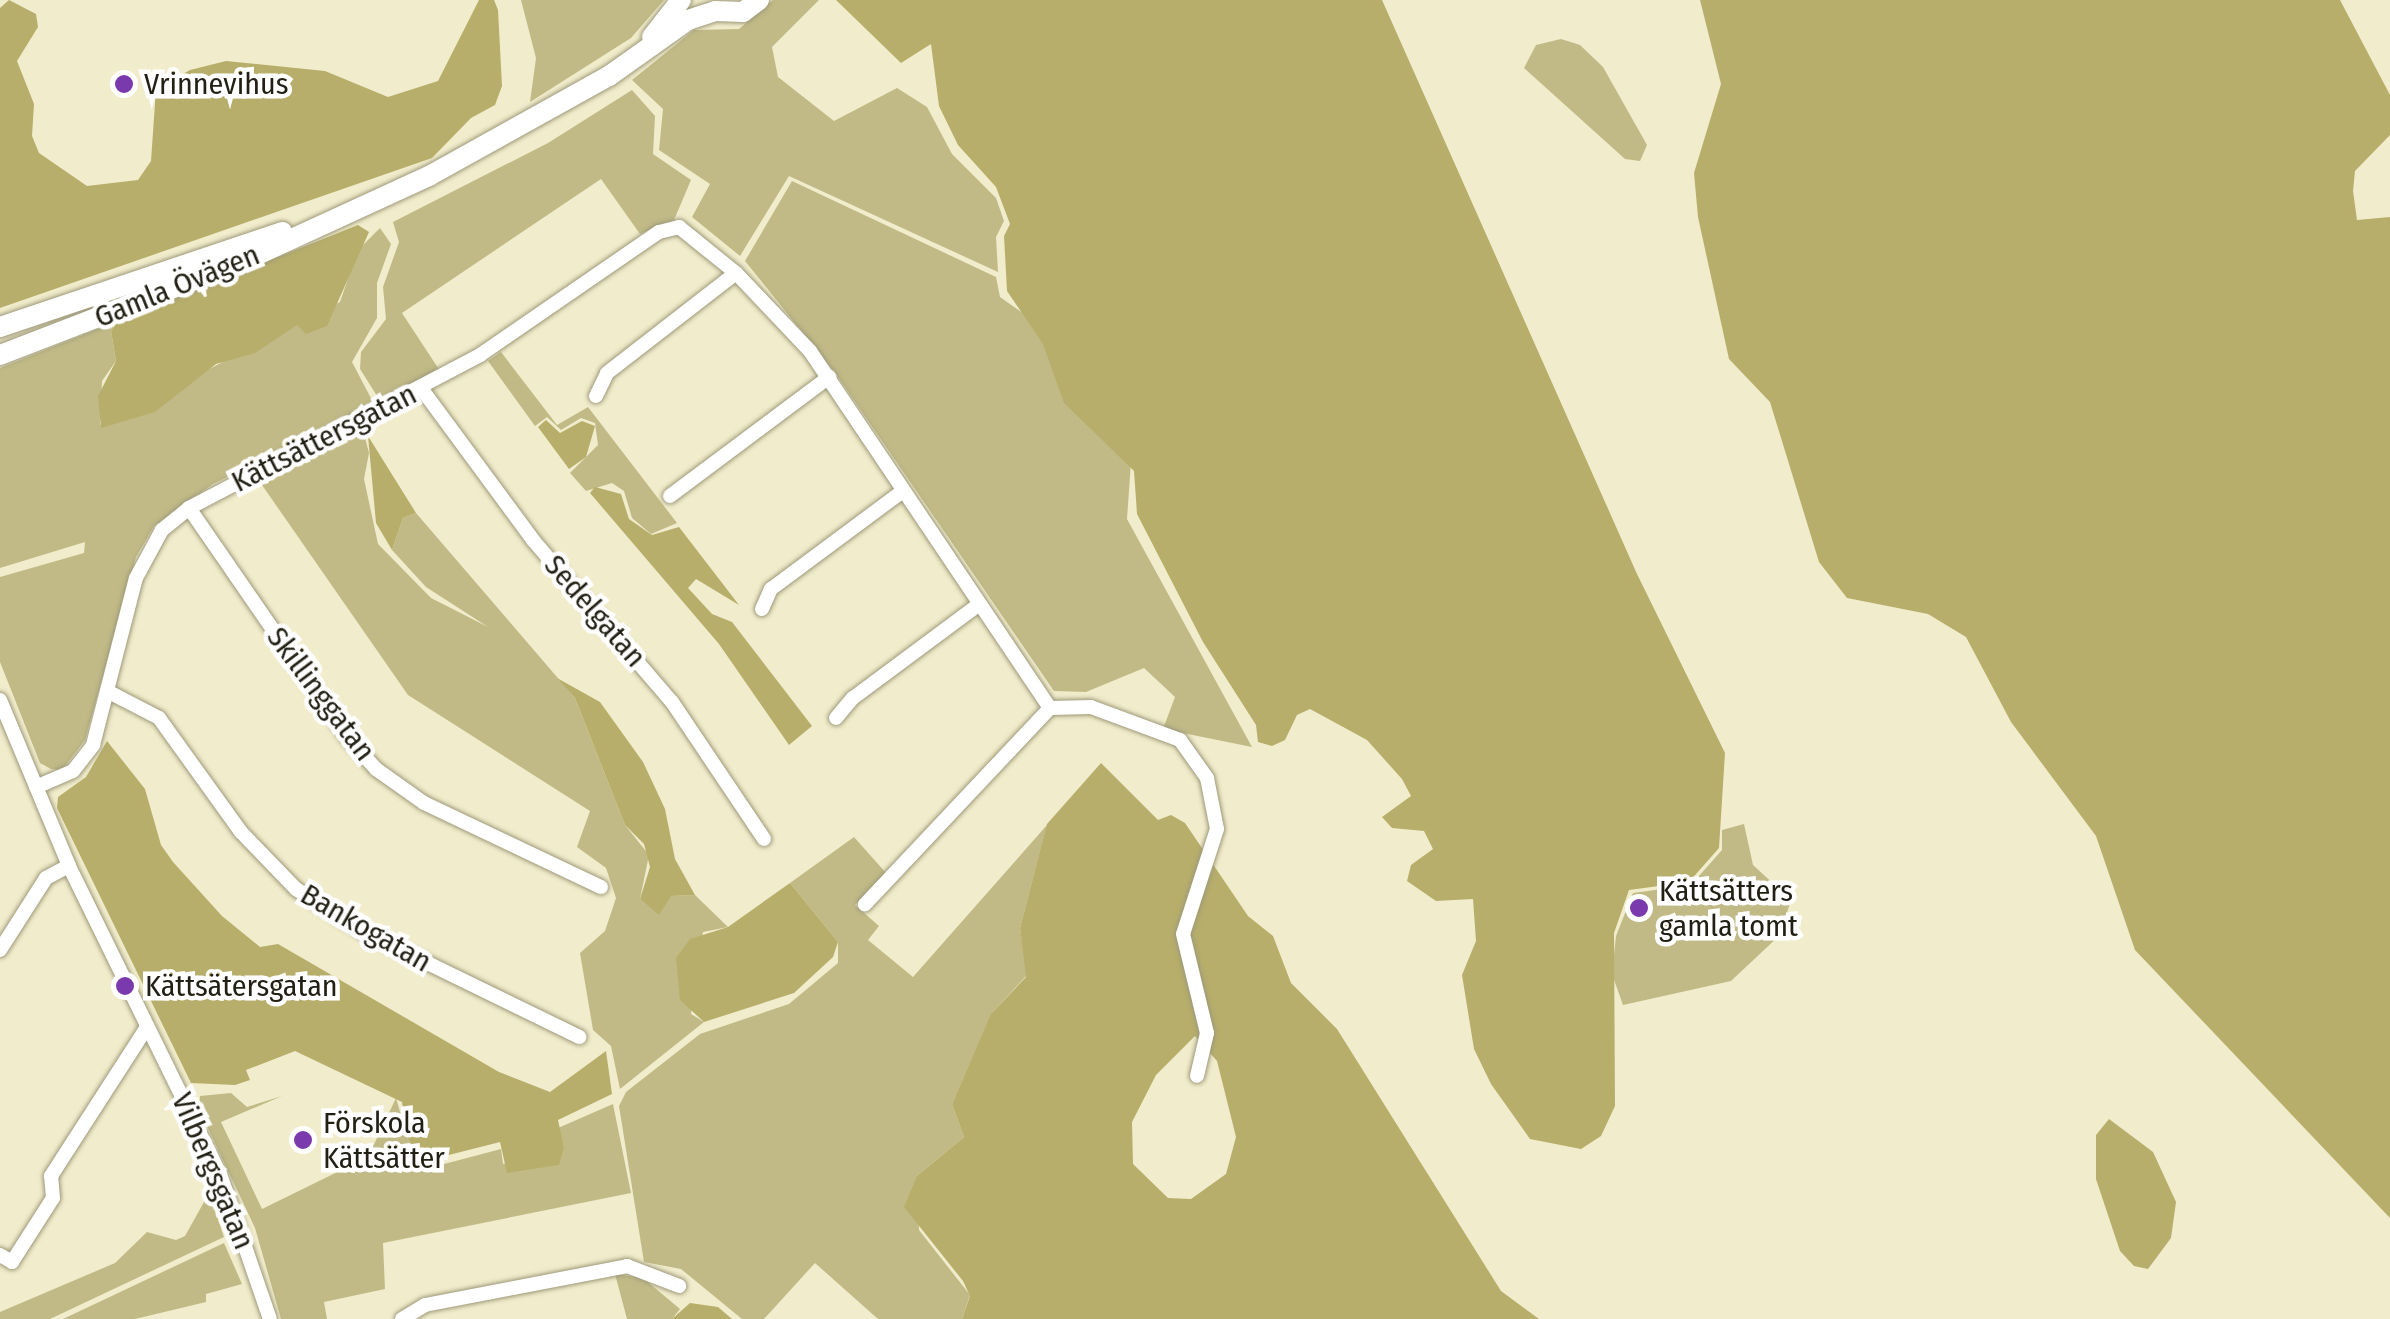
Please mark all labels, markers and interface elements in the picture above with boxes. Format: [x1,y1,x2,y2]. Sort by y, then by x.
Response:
place label: Vrinnevihus [144,66,289,102]
marker: Vrinnevihus [113,73,135,95]
street label: Gamla Övägen [89,237,265,335]
street label: Kättsättersgatan [226,376,422,500]
street label: Sedelgatan [537,548,653,674]
street label: Skillinggatan [259,620,383,768]
place label: Kättsätters gamla tomt [1659,873,1798,944]
street label: Bankogatan [294,876,438,980]
marker: Kättsätters gamla tomt [1628,897,1650,919]
place label: Kättsätersgatan [145,968,338,1004]
marker: Kättsätersgatan [114,975,136,997]
street label: Vilbergsgatan [164,1087,262,1255]
place label: Förskola Kättsätter [323,1105,445,1176]
marker: Förskola Kättsätter [292,1129,314,1151]

